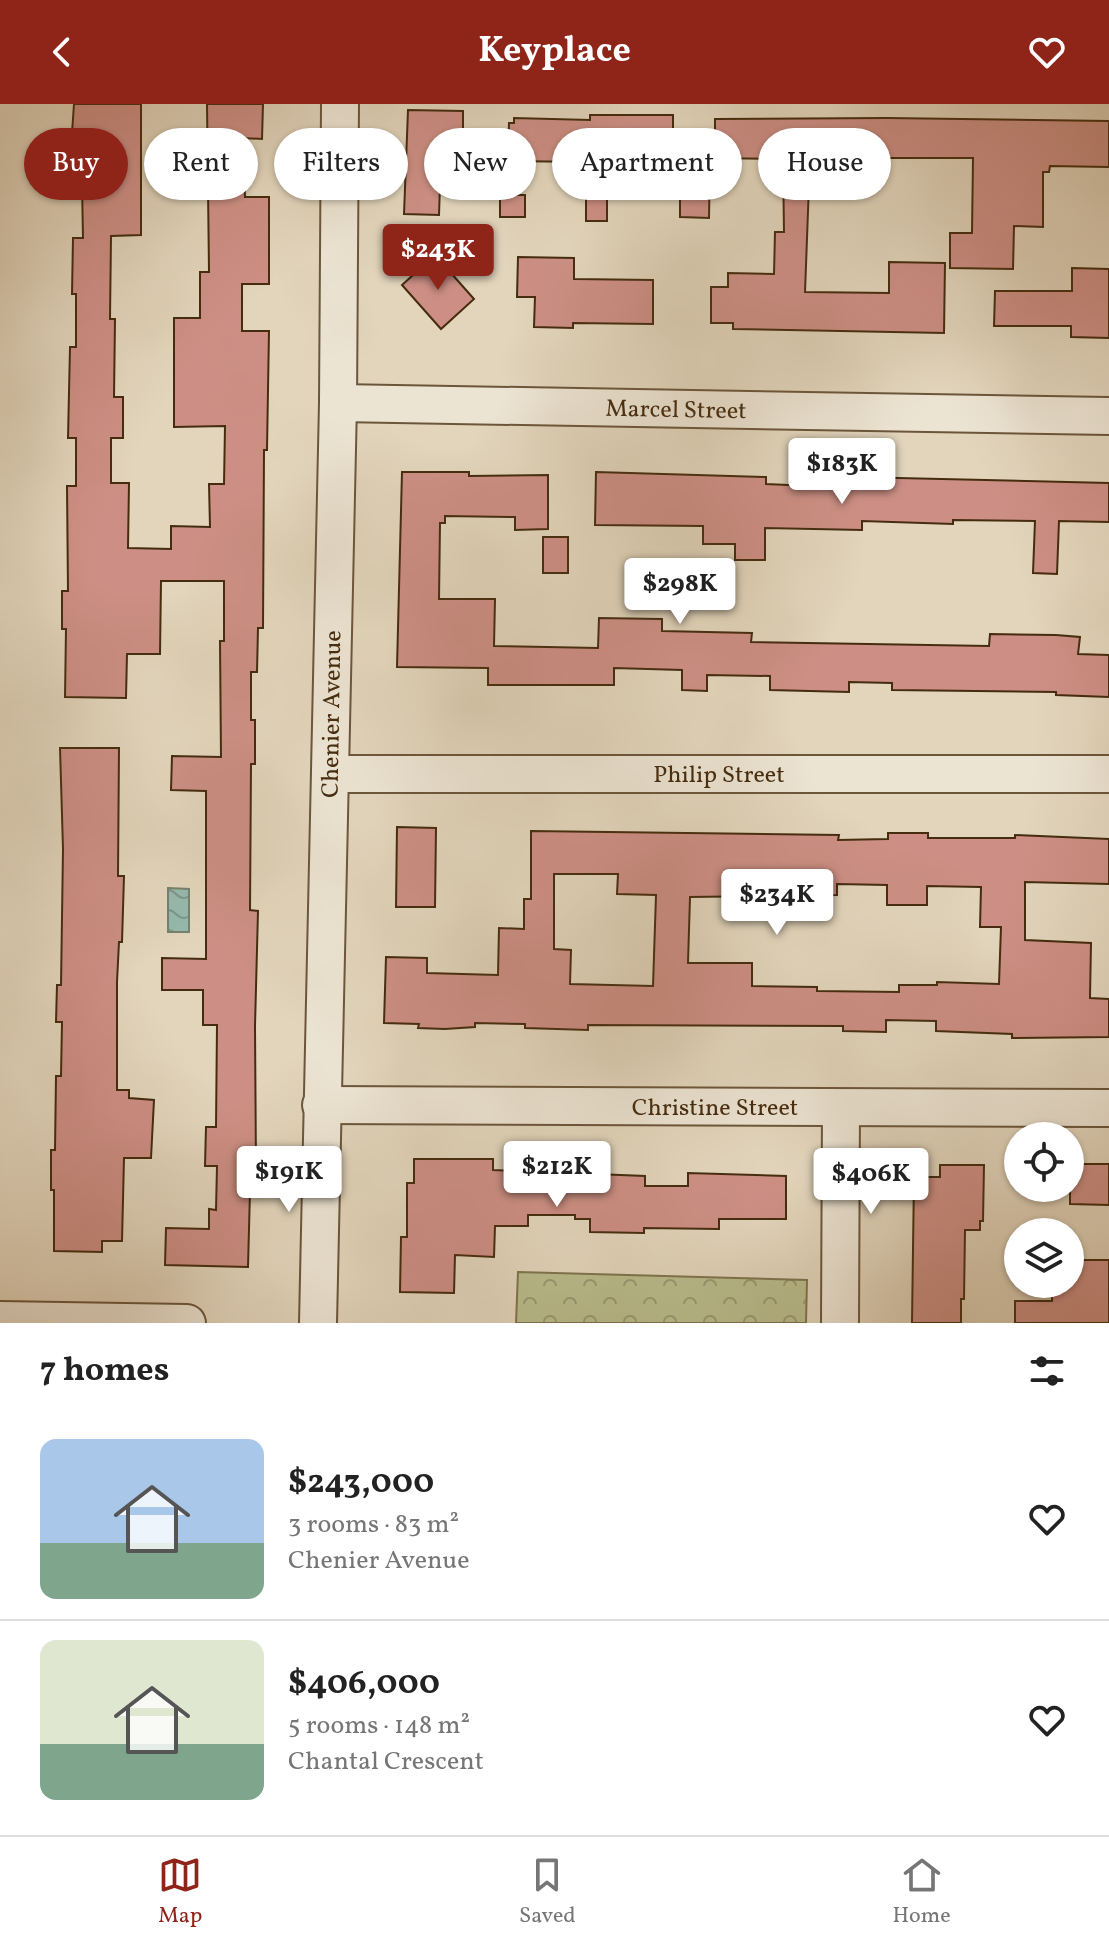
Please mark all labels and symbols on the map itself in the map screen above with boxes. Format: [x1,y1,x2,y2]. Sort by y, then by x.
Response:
pin: $243K [382,224,494,292]
street label: Marcel Street [605,393,747,429]
pin: $183K [786,438,898,506]
pin: $298K [624,558,736,626]
street label: Chenier Avenue [315,630,351,798]
street label: Philip Street [653,759,785,793]
pin: $234K [721,869,833,937]
street label: Christine Street [632,1092,798,1126]
pin: $212K [501,1141,613,1209]
pin: $191K [233,1146,345,1214]
pin: $406K [815,1148,927,1216]

